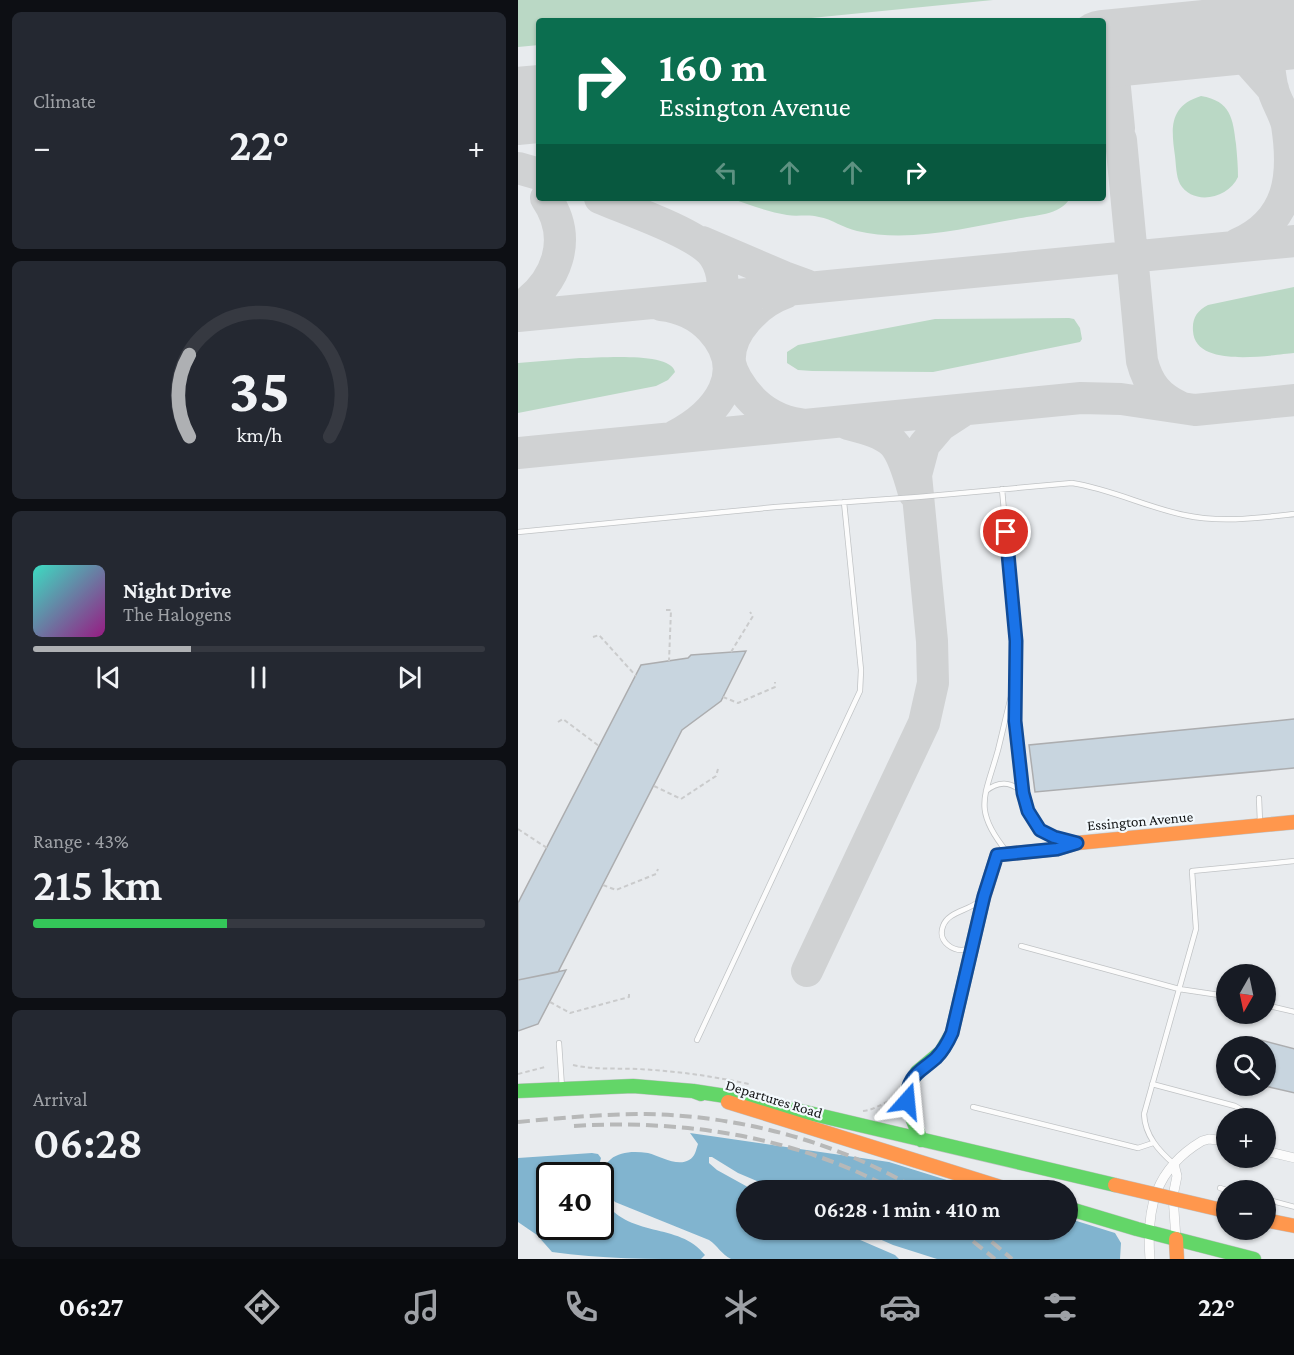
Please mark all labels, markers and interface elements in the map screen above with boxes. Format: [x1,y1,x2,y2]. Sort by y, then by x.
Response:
icon: right [560,42,638,120]
text: 160 m [659,43,767,90]
text: Climate [33,90,96,112]
text: Essington Avenue [659,92,851,122]
text: 22° [229,120,289,170]
text: − [33,128,50,165]
text: + [468,128,485,165]
icon: left [710,156,743,189]
icon: ahead [773,156,806,189]
icon: ahead [836,156,869,189]
icon: right [899,156,932,189]
text: 35 [228,355,290,424]
text: km/h [236,424,283,448]
pin [980,506,1031,557]
icon: arrive [989,515,1022,548]
text: Night Drive [123,578,231,603]
text: The Halogens [123,603,232,625]
icon: previous [92,661,125,694]
icon: pause [242,661,275,694]
icon: next [393,661,426,694]
street label: Essington Avenue [1086,808,1194,835]
text: Range · 43% [33,830,129,852]
text: 215 km [33,860,162,910]
north arrow [1216,964,1276,1024]
map controls [1216,964,1276,1240]
button: search [1216,1036,1276,1096]
position arrow [875,1069,939,1133]
street label: Departures Road [723,1077,824,1122]
text: Arrival [33,1088,87,1110]
button: + [1216,1108,1276,1168]
text: 06:28 [33,1118,143,1168]
speed limit sign: 40 [536,1162,614,1240]
button: − [1216,1180,1276,1240]
text: 06:28 · 1 min · 410 m [814,1197,1000,1222]
icon: directions [241,1286,283,1328]
icon: music [401,1286,443,1328]
icon: phone [560,1286,602,1328]
icon: climate [720,1286,762,1328]
icon: car [879,1286,921,1328]
icon: filters [1039,1286,1081,1328]
text: 06:27 [59,1292,124,1322]
text: 22° [1198,1292,1235,1322]

